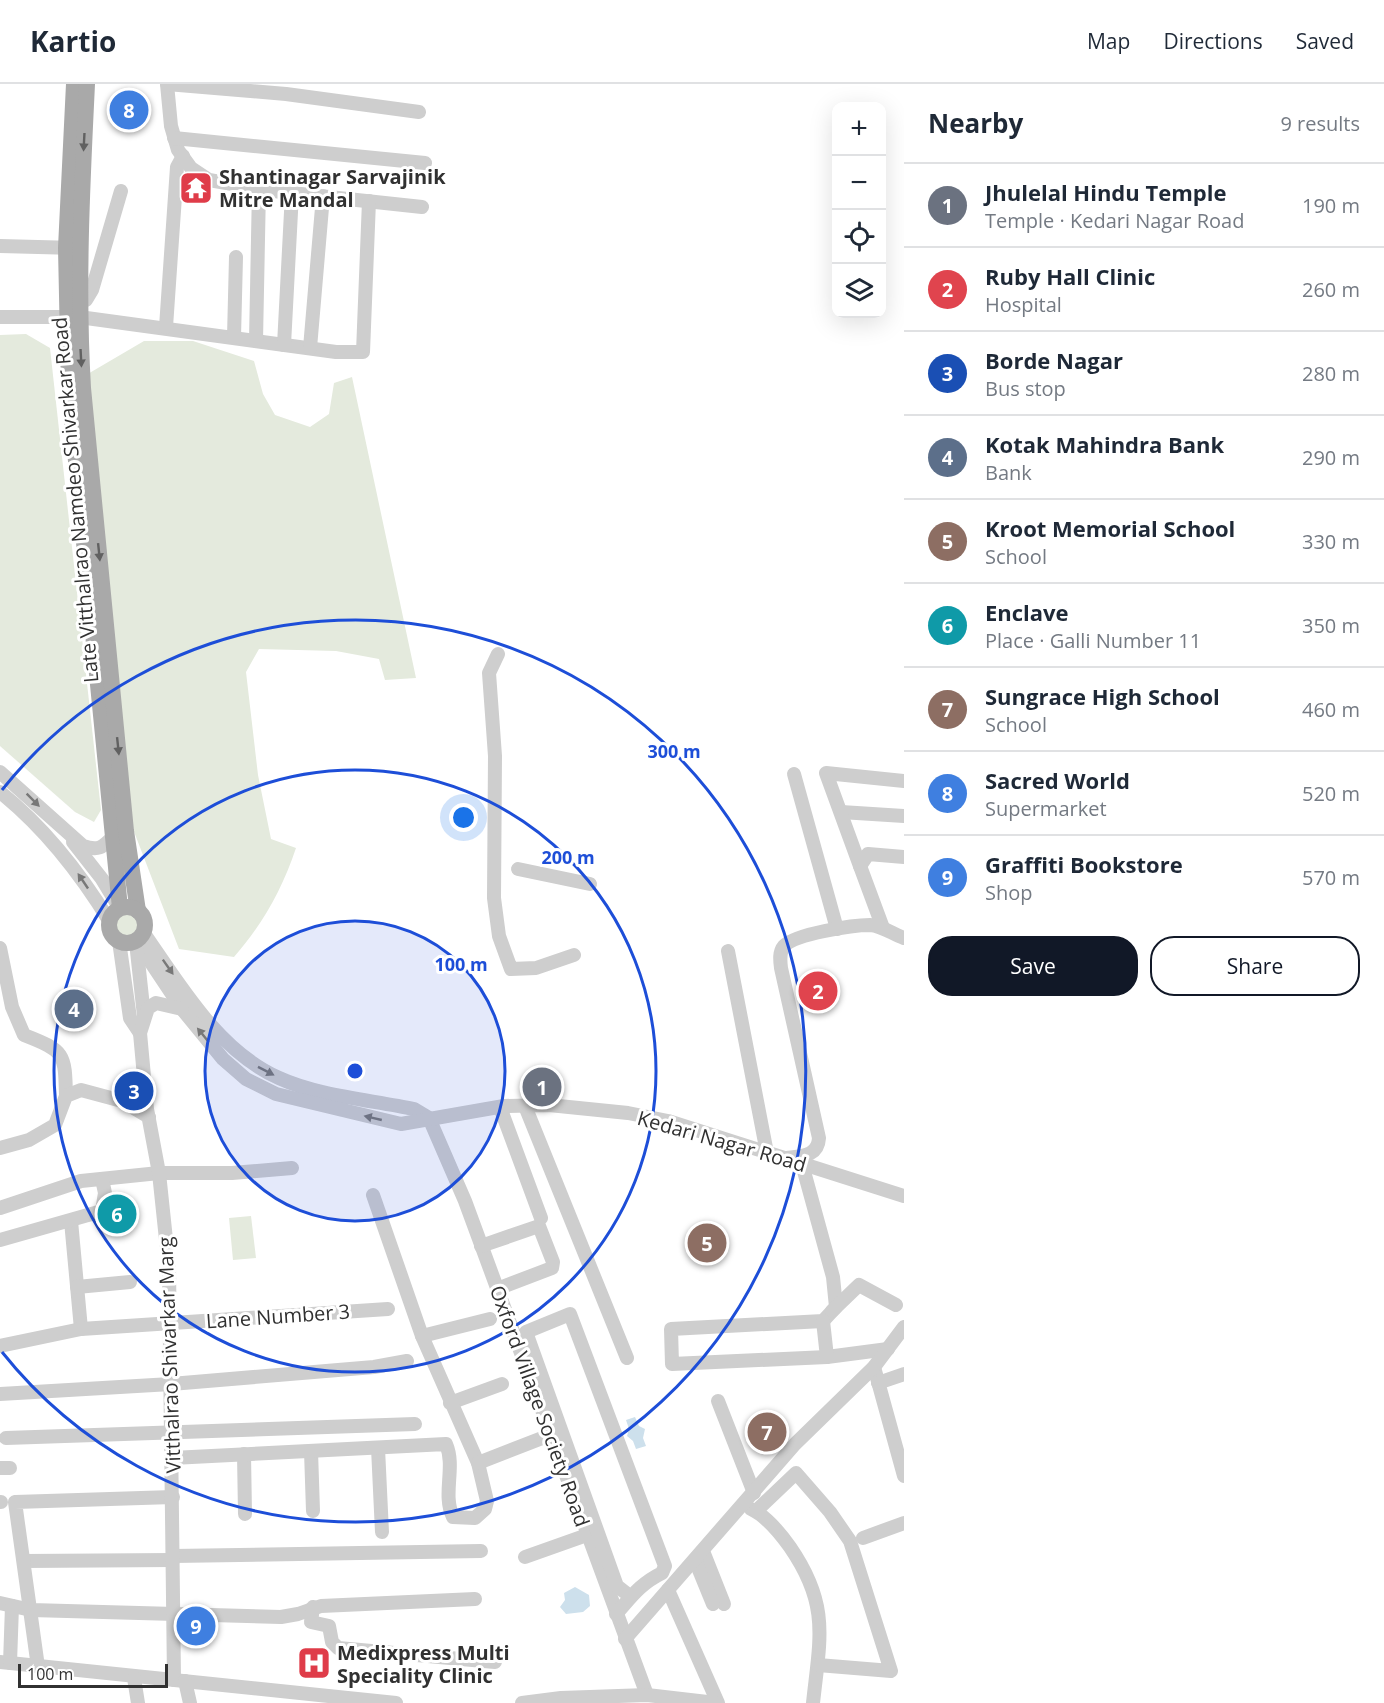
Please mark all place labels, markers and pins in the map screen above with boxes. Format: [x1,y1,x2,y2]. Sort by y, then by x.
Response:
pin: 8 [110,87,148,132]
place label: Shantinagar Sarvajinik Mitre Mandal [219,163,446,213]
temple icon: Shantinagar Sarvajinik Mitre Mandal [178,170,214,206]
pin: 2 [798,968,838,1014]
pin: 4 [54,986,94,1032]
centre of rings [345,1061,365,1081]
pin: 1 [522,1064,562,1110]
pin: 3 [114,1068,154,1114]
pin: 6 [98,1192,136,1236]
pin: 5 [688,1220,726,1266]
pin: 7 [748,1410,786,1454]
pin: 9 [176,1604,216,1648]
place label: Medixpress Multi Speciality Clinic [337,1639,510,1689]
hospital icon: Medixpress Multi Speciality Clinic [296,1645,332,1681]

